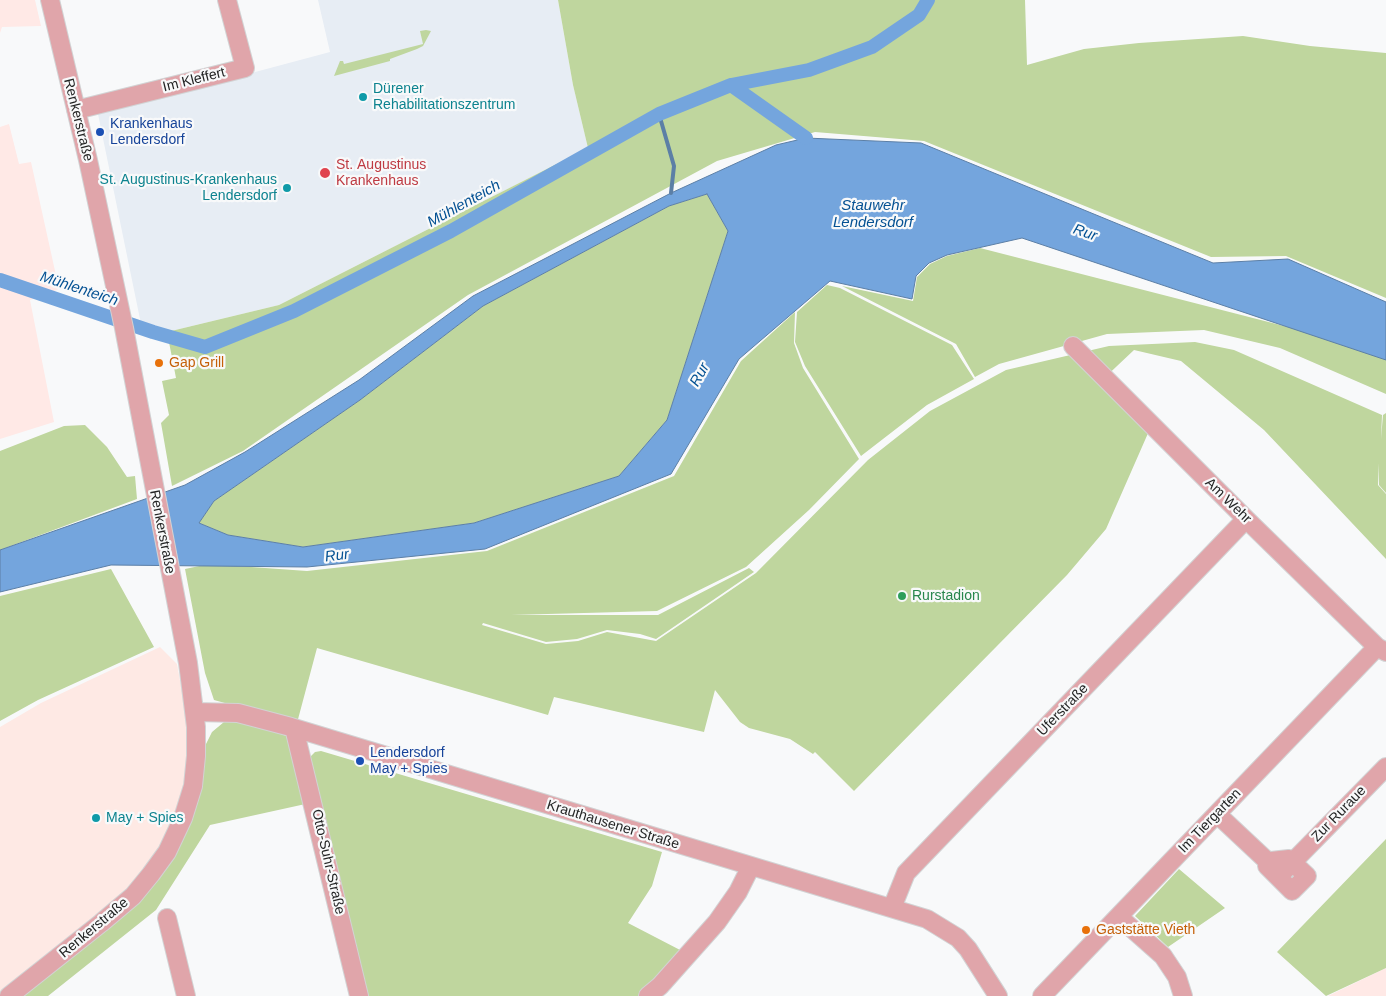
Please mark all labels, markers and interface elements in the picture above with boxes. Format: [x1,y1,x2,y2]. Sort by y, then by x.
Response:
street label: Im Kleffert [161,64,227,96]
street label: Renkerstraße [60,77,96,163]
place label: Dürener Rehabilitationszentrum [373,81,515,114]
marker: Dürener Rehabilitationszentrum [357,91,369,103]
place label: Krankenhaus Lendersdorf [110,116,193,148]
marker: Krankenhaus Lendersdorf [94,126,106,138]
place label: St. Augustinus Krankenhaus [336,157,426,190]
marker: St. Augustinus Krankenhaus [318,166,332,180]
place label: St. Augustinus-Krankenhaus Lendersdorf [100,172,277,204]
water label: Mühlenteich [424,177,504,231]
marker: St. Augustinus-Krankenhaus Lendersdorf [281,182,293,194]
water label: Stauwehr Lendersdorf [833,197,913,232]
water label: Rur [1071,221,1099,245]
water label: Mühlenteich [38,268,120,310]
place label: Gap Grill [169,355,224,371]
marker: Gap Grill [153,357,165,369]
water label: Rur [686,360,714,390]
street label: Am Wehr [1201,475,1255,527]
street label: Renkerstraße [146,489,178,575]
water label: Rur [324,546,350,566]
place label: Rurstadion [912,588,980,604]
marker: Rurstadion [896,590,908,602]
street label: Uferstraße [1034,680,1092,740]
place label: Lendersdorf May + Spies [370,745,447,778]
marker: Lendersdorf May + Spies [354,755,366,767]
street label: Zur Ruraue [1308,783,1370,845]
street label: Im Tiergarten [1175,785,1245,857]
street label: Krauthausener Straße [545,797,681,853]
street label: Otto-Suhr-Straße [308,808,348,916]
place label: May + Spies [106,810,183,826]
marker: May + Spies [90,812,102,824]
street label: Renkerstraße [56,894,132,962]
place label: Gaststätte Vieth [1096,922,1195,938]
marker: Gaststätte Vieth [1080,924,1092,936]

